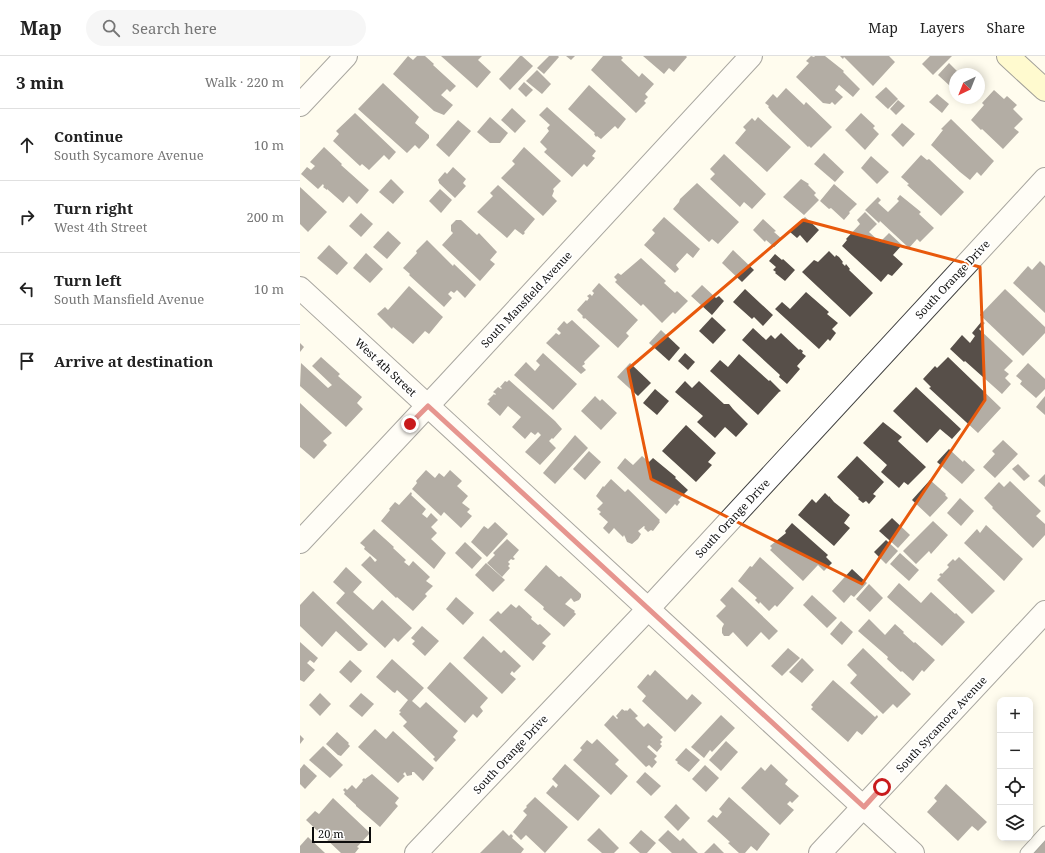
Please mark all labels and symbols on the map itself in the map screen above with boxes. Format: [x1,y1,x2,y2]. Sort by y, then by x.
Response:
north arrow [949,68,985,104]
street label: South Orange Drive [911,236,993,322]
street label: South Mansfield Avenue [477,247,575,351]
street label: West 4th Street [352,335,420,400]
route end [401,415,419,433]
street label: South Orange Drive [691,475,773,561]
street label: South Sycamore Avenue [892,673,990,775]
street label: South Orange Drive [469,711,551,797]
route start [873,778,891,796]
scale bar [312,825,371,844]

